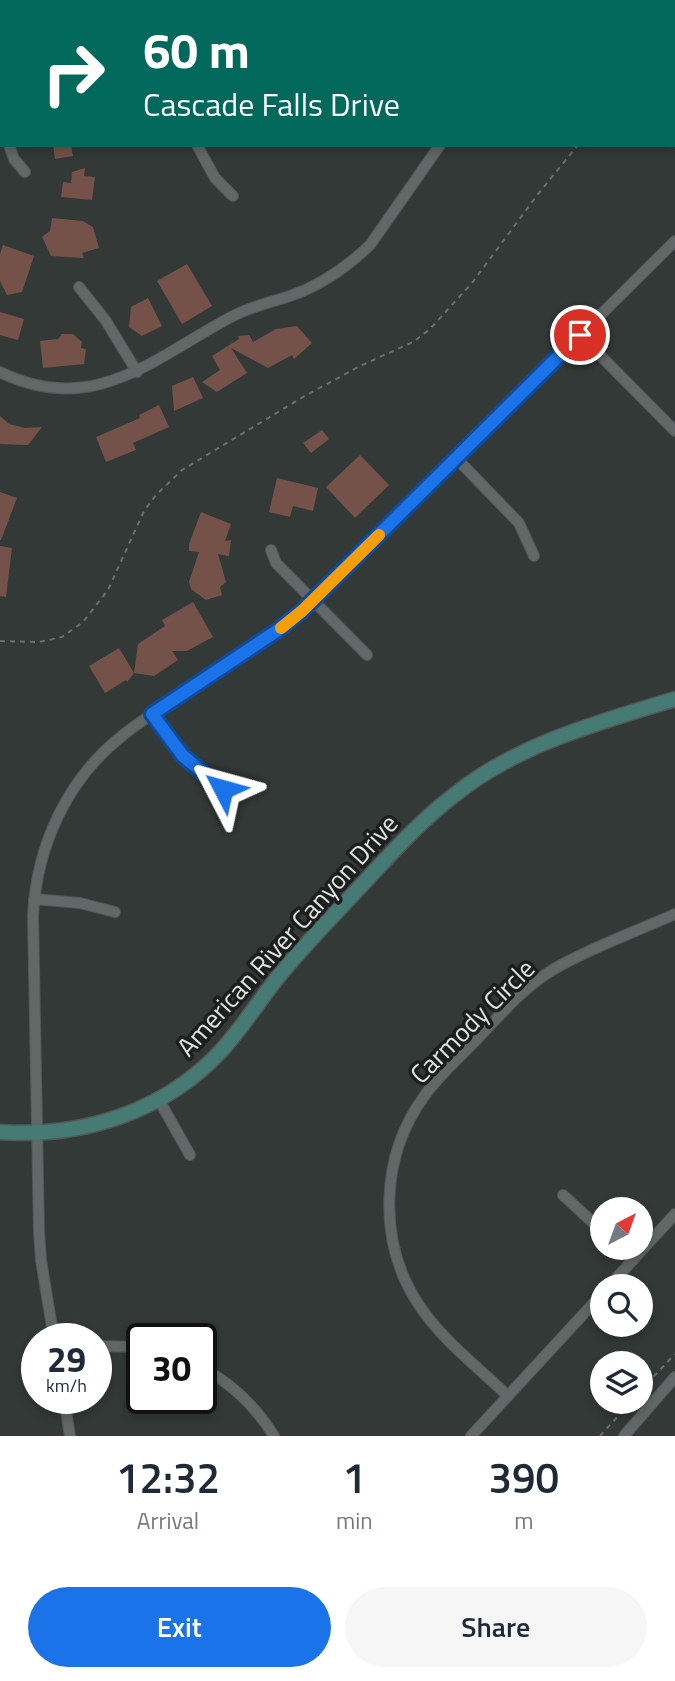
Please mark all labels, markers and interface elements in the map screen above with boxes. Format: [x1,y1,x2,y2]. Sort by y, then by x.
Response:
text: 60 m [143,12,250,87]
icon: right [28,28,119,119]
text: Cascade Falls Drive [143,80,400,128]
pin [550,305,610,365]
icon: arrive [561,316,599,354]
position arrow [186,752,260,826]
street label: American River Canyon Drive [167,805,407,1065]
street label: Carmody Circle [401,950,543,1092]
north arrow [590,1197,653,1260]
map controls [590,1197,653,1414]
button: search [590,1274,653,1337]
speed limit sign: 30 [126,1323,217,1414]
text: 29 [47,1332,86,1386]
button: layers [590,1351,653,1414]
text: km/h [46,1372,87,1399]
text: 12:32 [116,1445,220,1509]
text: 1 [343,1445,366,1509]
text: 390 [489,1445,559,1509]
text: Arrival [137,1503,199,1538]
text: min [336,1503,373,1538]
text: m [514,1503,533,1538]
button: Exit [28,1587,331,1667]
button: Share [345,1587,647,1667]

